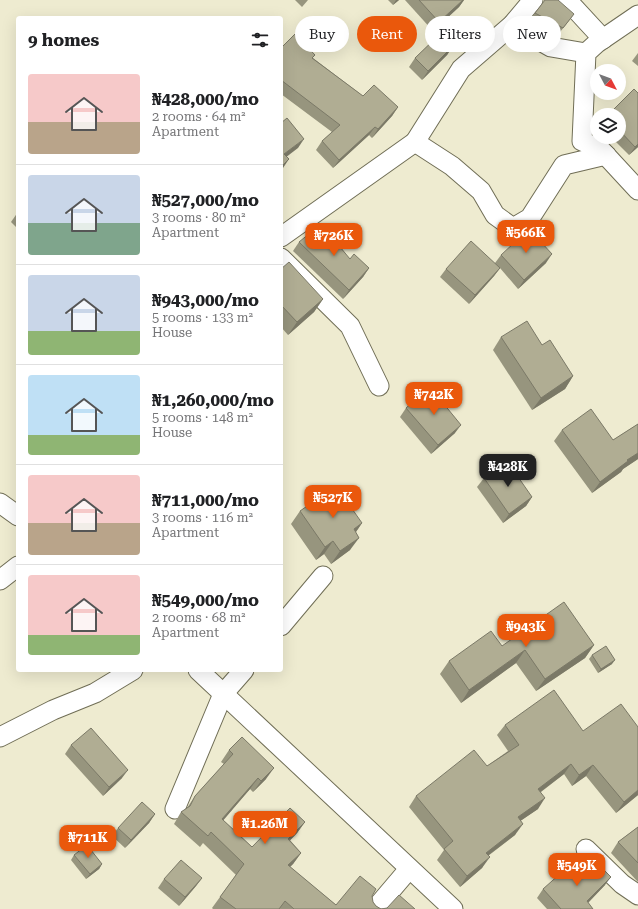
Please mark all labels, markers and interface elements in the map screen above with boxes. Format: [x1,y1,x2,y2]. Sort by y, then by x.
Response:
chip: Buy [295,16,349,52]
chip: Rent [357,16,417,52]
chip: Filters [425,16,495,52]
chip: New [503,16,561,52]
icon: filters [249,29,271,51]
text: 9 homes [28,30,99,50]
north arrow [590,64,626,100]
map controls [590,64,626,144]
text: ₦428,000/mo [152,89,259,109]
icon: home [60,90,108,138]
button: layers [590,108,626,144]
text: 2 rooms · 64 m² [152,109,246,124]
text: Apartment [152,124,219,139]
text: ₦527,000/mo [152,190,259,210]
icon: home [60,191,108,239]
text: 3 rooms · 80 m² [152,210,246,225]
pin: ₦566K [498,220,554,254]
pin: ₦726K [306,223,362,257]
text: Apartment [152,225,219,240]
text: ₦566K [506,225,546,240]
text: ₦726K [314,228,354,243]
text: ₦943,000/mo [152,290,259,310]
icon: home [60,291,108,339]
text: 5 rooms · 133 m² [152,310,253,325]
text: House [152,325,192,340]
pin: ₦742K [406,382,462,416]
text: ₦742K [414,387,454,402]
text: ₦1,260,000/mo [152,390,274,410]
icon: home [60,391,108,439]
text: 5 rooms · 148 m² [152,410,253,425]
text: House [152,425,192,440]
pin: ₦428K [480,454,536,488]
text: ₦428K [488,459,528,474]
pin: ₦527K [305,485,361,519]
text: ₦711,000/mo [152,490,259,510]
text: ₦527K [313,490,353,505]
icon: home [60,491,108,539]
text: 3 rooms · 116 m² [152,510,253,525]
text: Apartment [152,525,219,540]
text: ₦549,000/mo [152,590,259,610]
icon: home [60,591,108,639]
text: 2 rooms · 68 m² [152,610,246,625]
pin: ₦943K [498,614,554,648]
text: ₦943K [506,619,546,634]
text: Apartment [152,625,219,640]
pin: ₦1.26M [232,811,298,845]
text: ₦1.26M [242,816,288,831]
pin: ₦711K [60,825,116,859]
text: ₦711K [68,830,108,845]
pin: ₦549K [549,853,605,887]
text: ₦549K [557,858,597,873]

